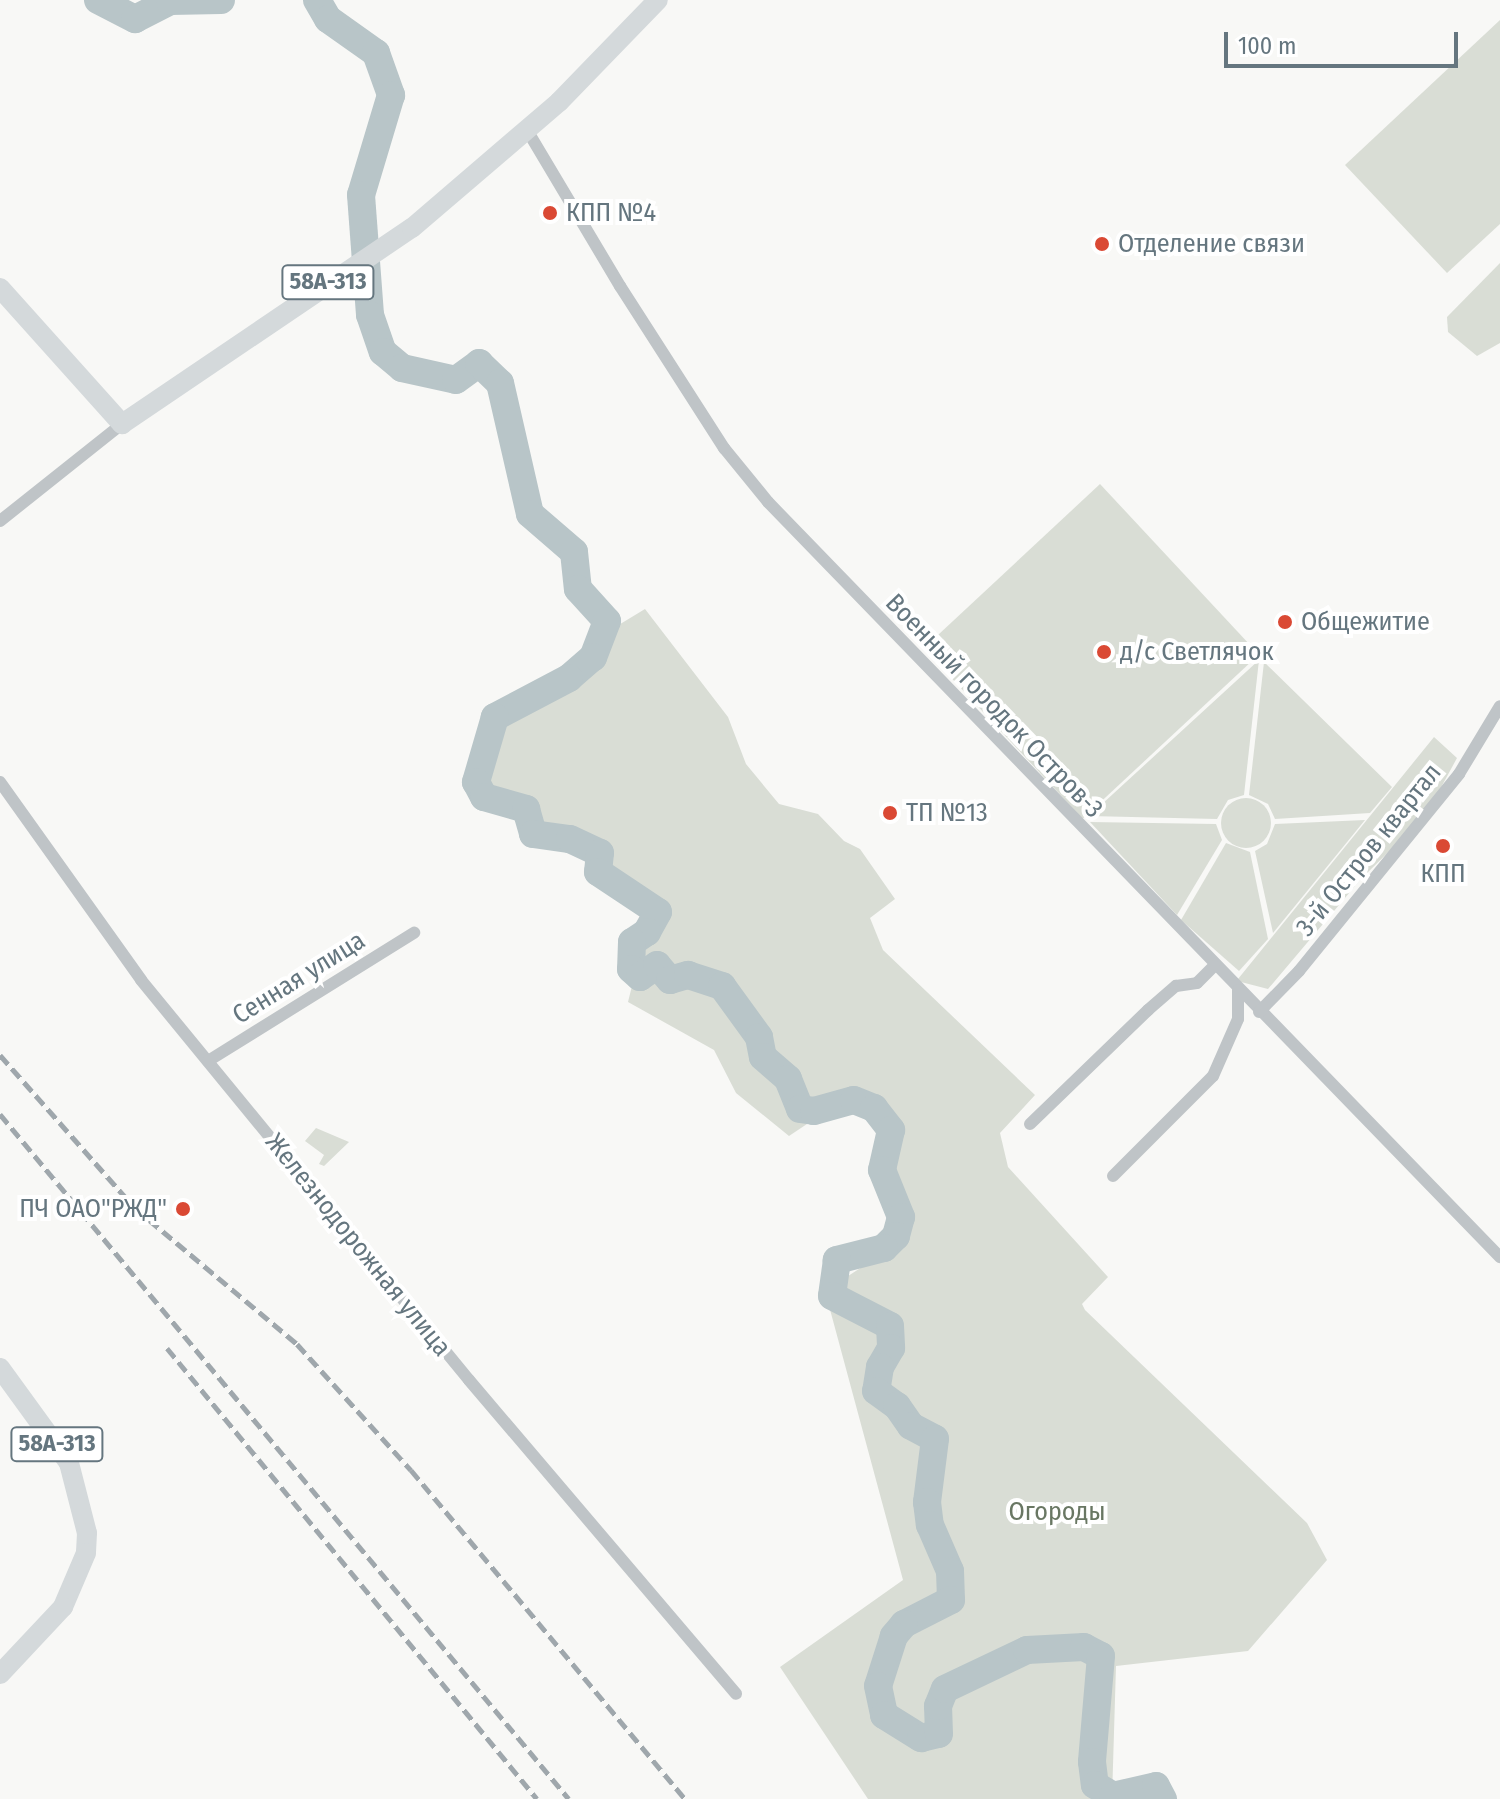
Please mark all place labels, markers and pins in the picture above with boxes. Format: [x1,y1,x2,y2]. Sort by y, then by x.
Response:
place label: КПП №4 [566,197,656,229]
marker: КПП №4 [541,204,559,222]
place label: Отделение связи [1118,228,1305,260]
marker: Отделение связи [1093,235,1111,253]
place label: Общежитие [1301,606,1430,638]
marker: Общежитие [1276,613,1294,631]
place label: д/с Светлячок [1120,636,1274,668]
marker: д/с Светлячок [1095,643,1113,661]
place label: ТП №13 [906,797,988,829]
marker: ТП №13 [881,804,899,822]
marker: КПП [1434,837,1452,855]
place label: КПП [1420,858,1466,890]
place label: ПЧ ОАО"РЖД" [19,1193,167,1225]
marker: ПЧ ОАО"РЖД" [174,1200,192,1218]

